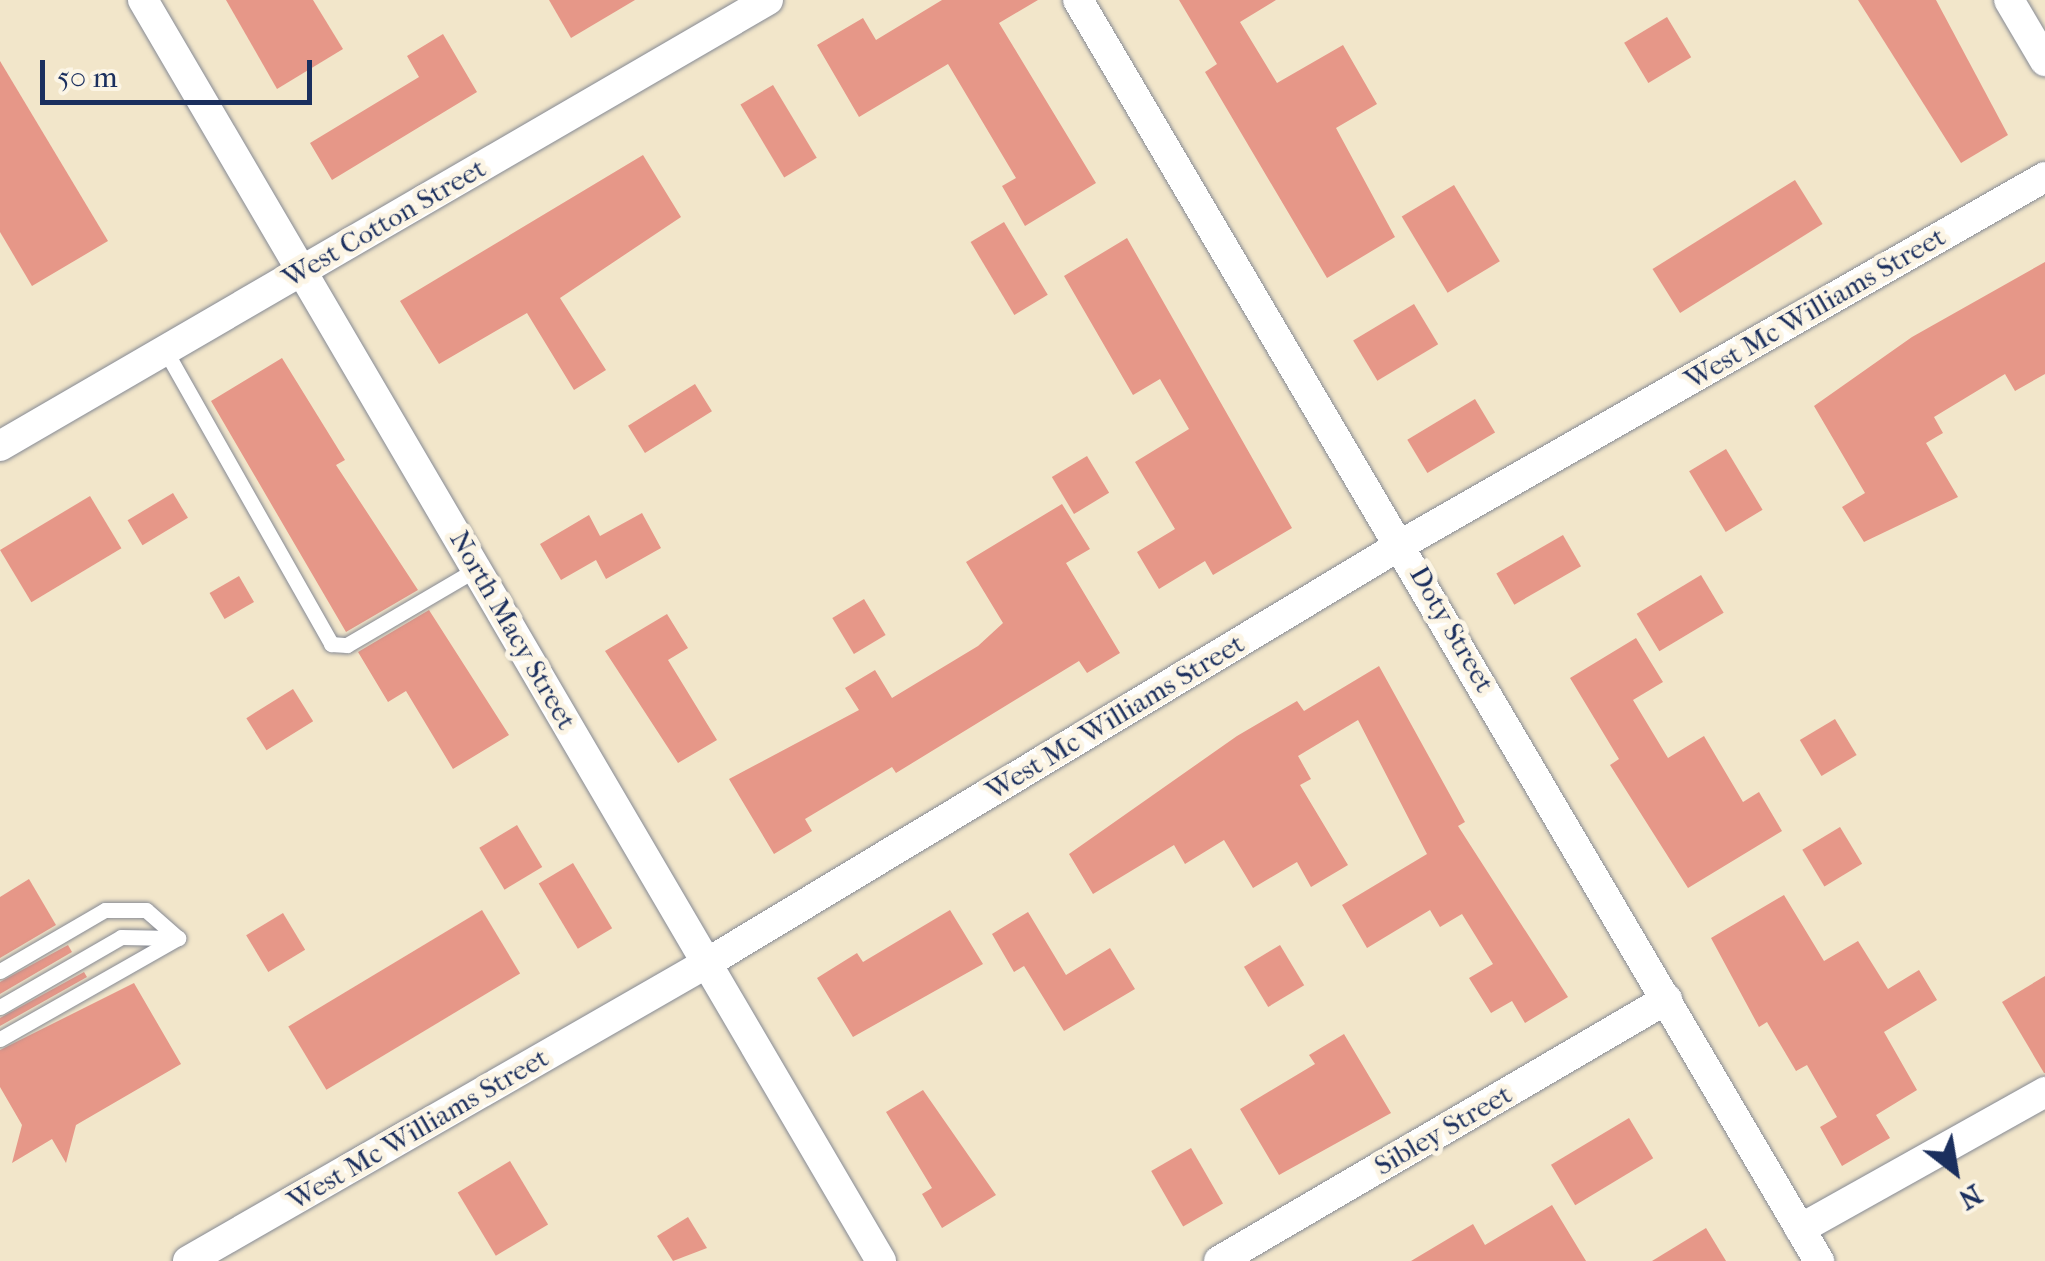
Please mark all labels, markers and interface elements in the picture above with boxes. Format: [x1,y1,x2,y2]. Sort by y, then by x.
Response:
scale bar [45,40,318,102]
text: 50 m [57,60,118,95]
street label: West Cotton Street [276,151,492,295]
street label: West Mc Williams Street [1679,220,1951,396]
street label: North Macy Street [442,525,584,735]
street label: Doty Street [1402,560,1502,698]
street label: West Mc Williams Street [980,627,1250,807]
street label: West Mc Williams Street [282,1041,554,1217]
street label: Sibley Street [1369,1077,1517,1183]
north arrow [1905,1121,2005,1221]
text: N [1953,1178,1988,1217]

